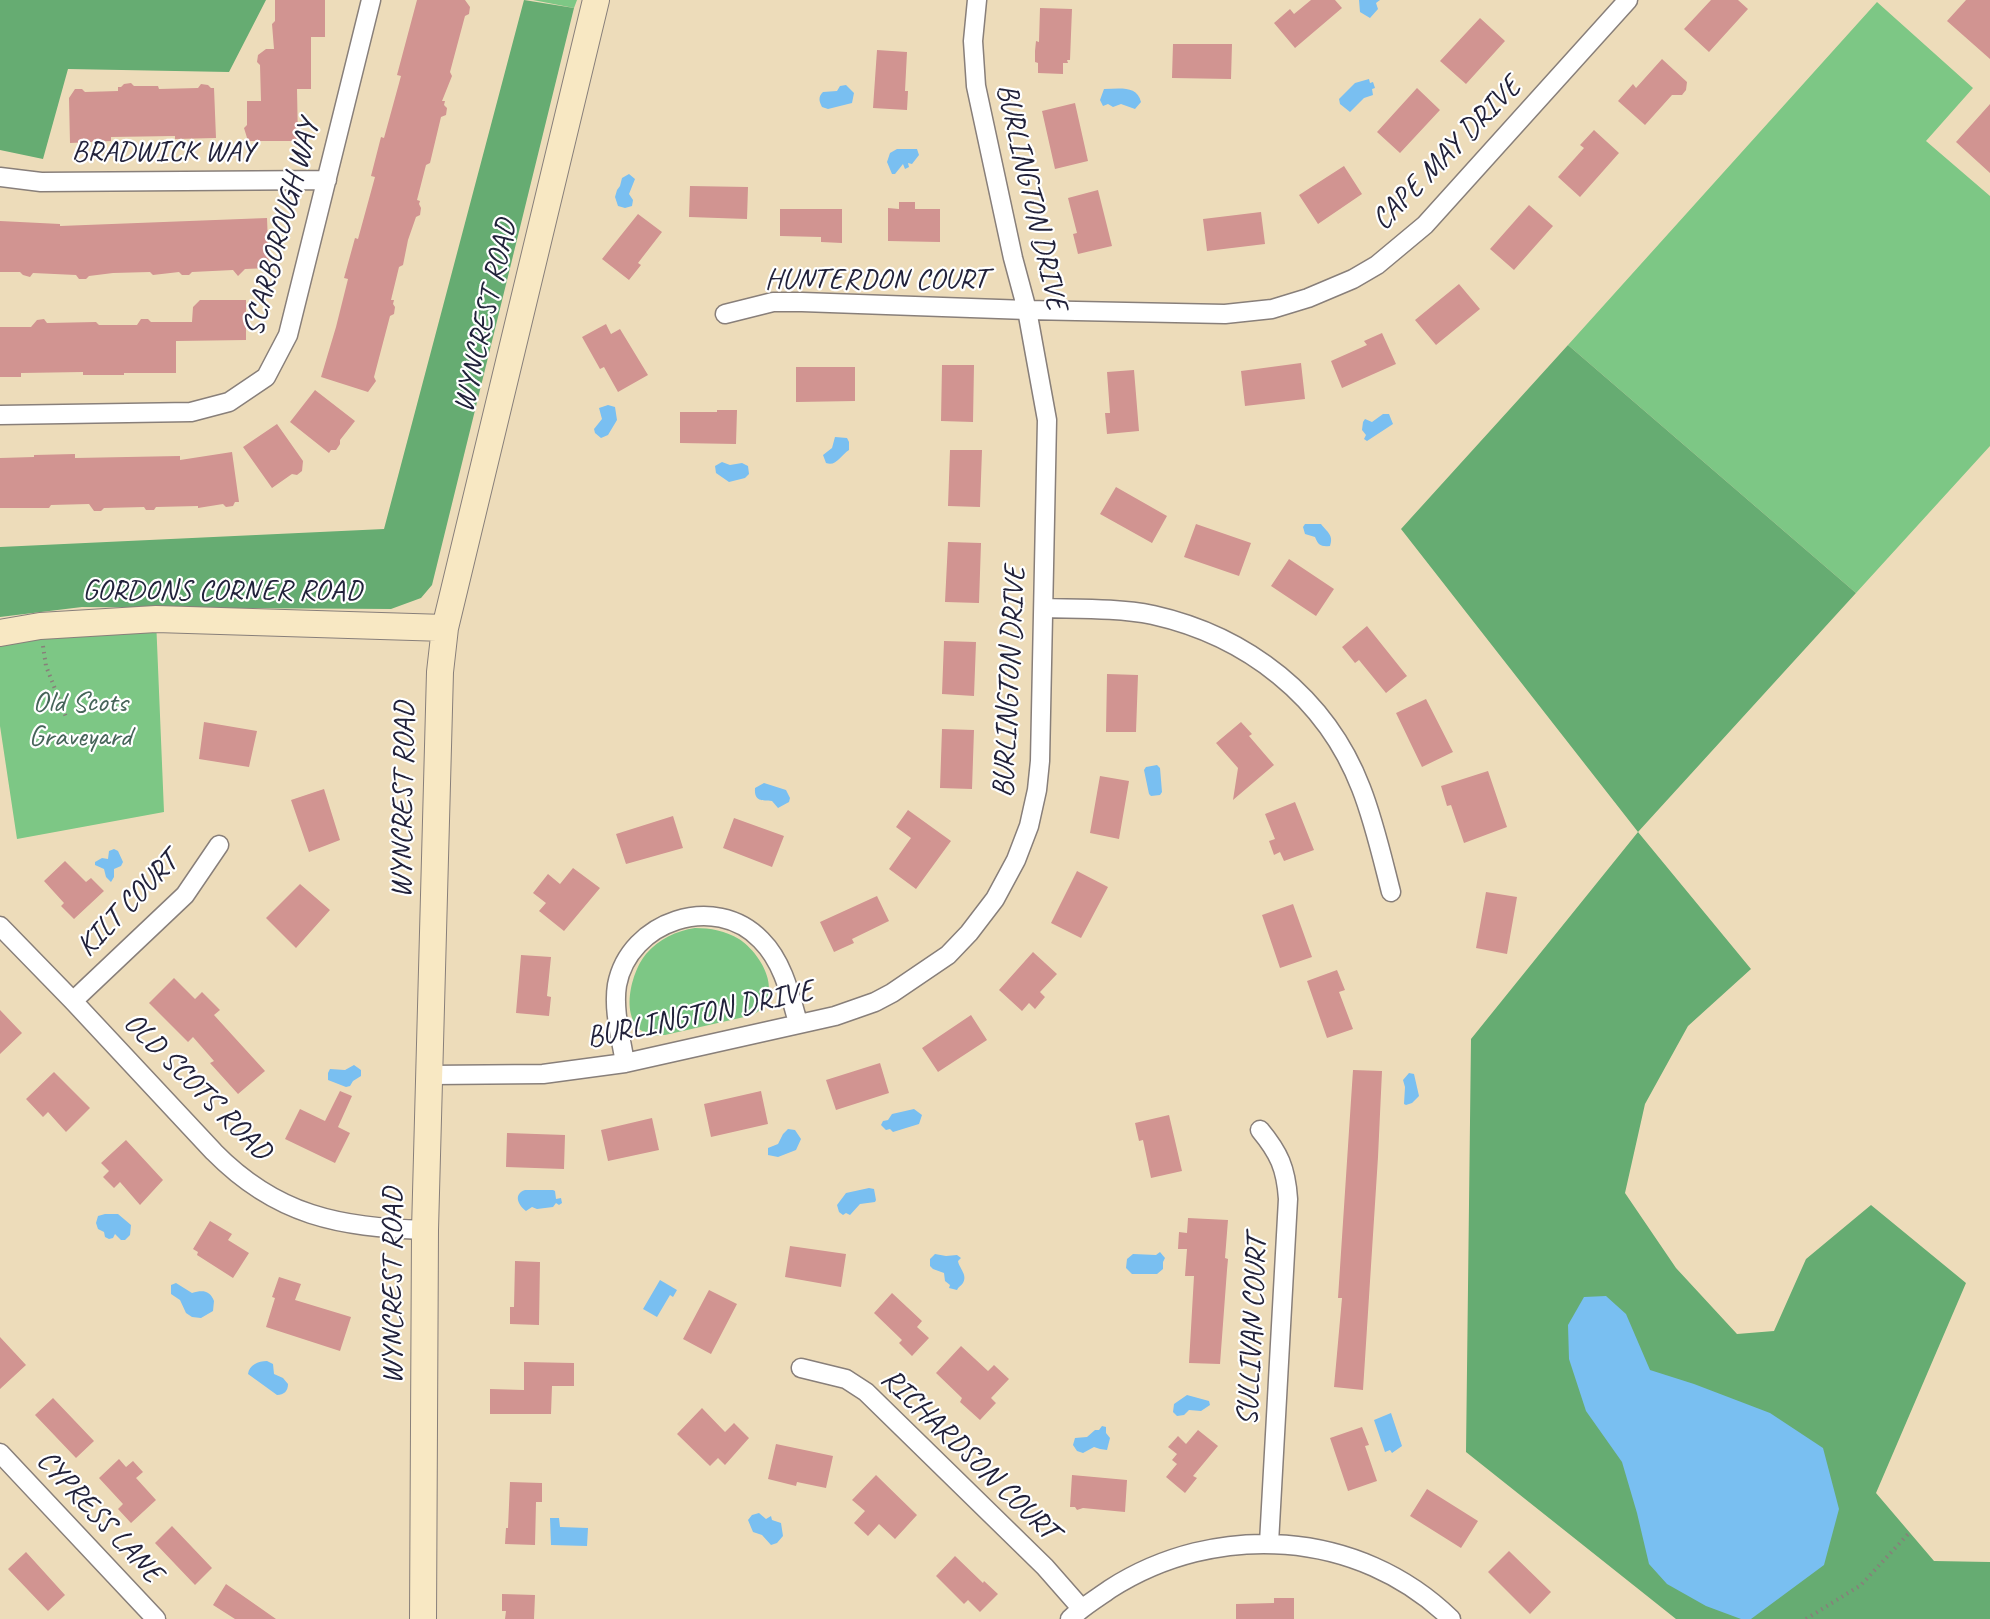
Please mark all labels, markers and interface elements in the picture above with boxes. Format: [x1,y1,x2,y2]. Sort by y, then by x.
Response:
street label: CAPE MAY DRIVE [1365,70,1529,238]
street label: BURLINGTON DRIVE [988,81,1074,313]
street label: SCARBOROUGH WAY [236,116,328,340]
street label: BRADWICK WAY [72,134,254,170]
street label: WYNCREST ROAD [446,216,526,416]
street label: HUNTERDON COURT [765,262,987,298]
street label: BURLINGTON DRIVE [986,566,1034,798]
street label: GORDONS CORNER ROAD [82,573,362,609]
park label: Old Scots Graveyard [28,685,132,756]
street label: WYNCREST ROAD [384,701,424,899]
street label: KILT COURT [70,845,186,965]
street label: BURLINGTON DRIVE [583,973,817,1057]
street label: OLD SCOTS ROAD [115,1005,279,1169]
street label: WYNCREST ROAD [375,1188,411,1384]
street label: SULLIVAN COURT [1230,1235,1276,1427]
street label: RICHARDSON COURT [873,1361,1065,1549]
street label: CYPRESS LANE [28,1443,170,1591]

